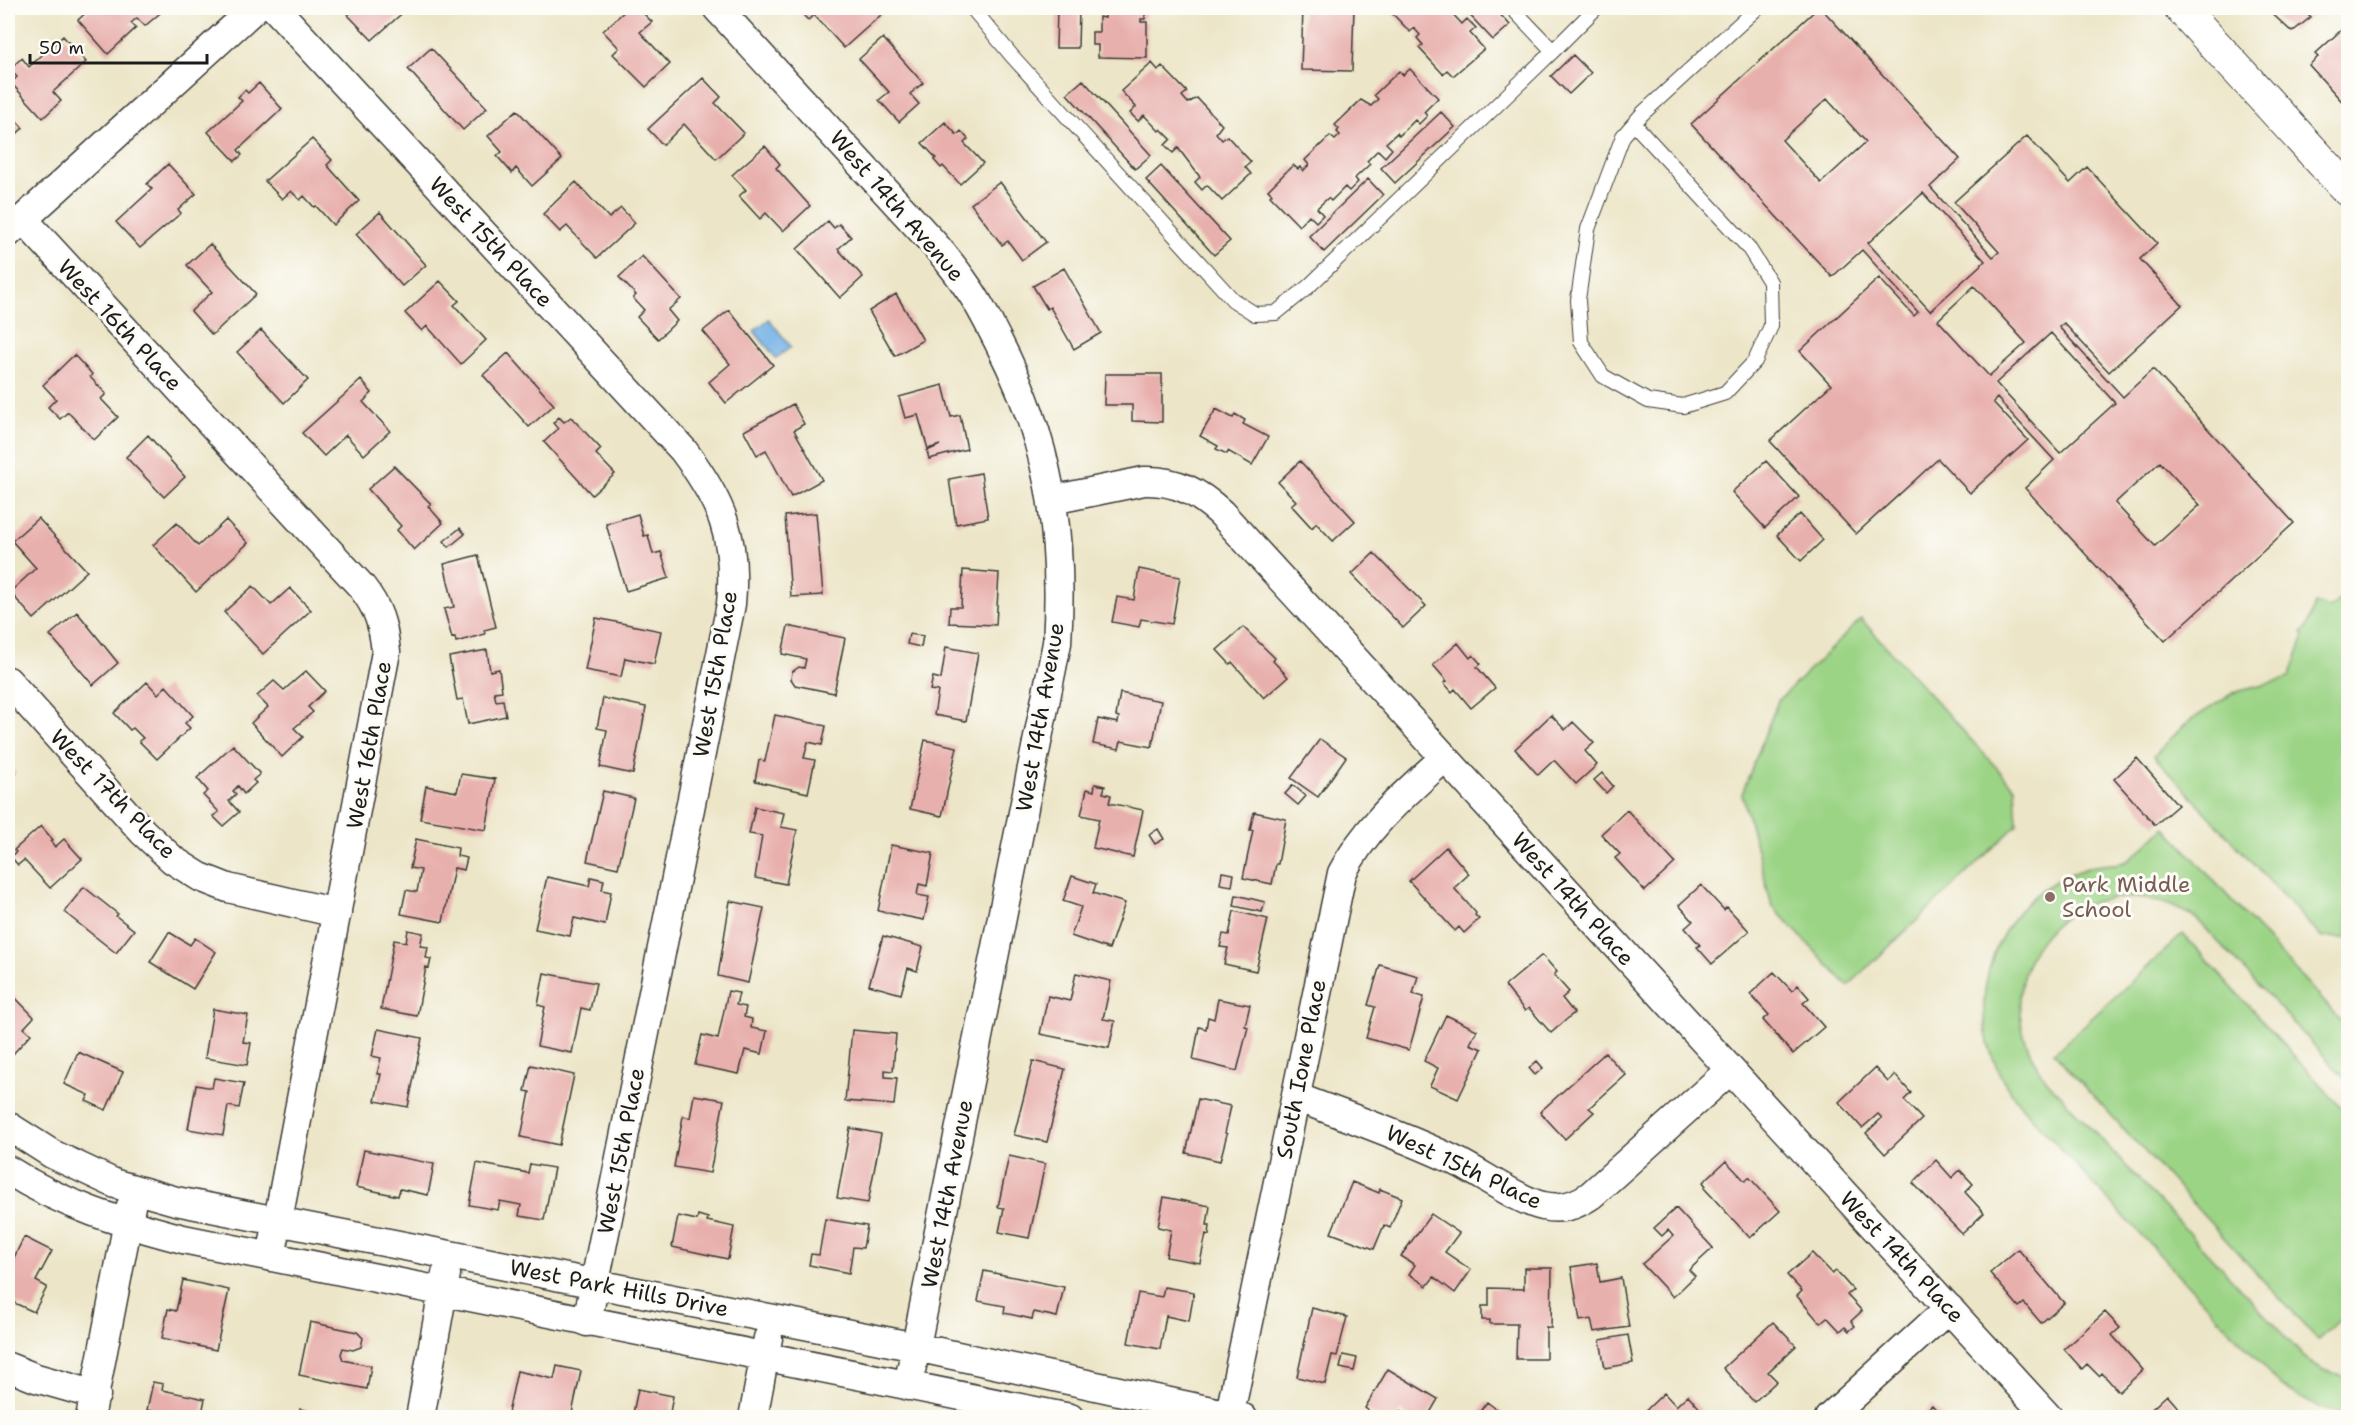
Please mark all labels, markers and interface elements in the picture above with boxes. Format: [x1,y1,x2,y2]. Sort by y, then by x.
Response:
scale bar [30,27,207,65]
text: 50 m [39,36,84,60]
street label: West 14th Avenue [823,124,971,288]
street label: West 15th Place [423,170,559,314]
street label: West 16th Place [51,253,189,397]
street label: West 15th Place [686,588,744,760]
street label: West 14th Avenue [1009,620,1071,814]
street label: West 16th Place [340,659,398,831]
street label: West 17th Place [44,723,182,865]
street label: West 14th Place [1505,826,1641,972]
place label: Park Middle School [2062,870,2190,924]
marker: Park Middle School [2043,890,2057,904]
street label: South Ione Place [1269,977,1333,1161]
street label: West 15th Place [591,1065,651,1237]
street label: West 14th Avenue [914,1097,980,1291]
street label: West 15th Place [1381,1118,1547,1216]
street label: West 14th Place [1833,1185,1971,1329]
street label: West Park Hills Drive [507,1253,731,1323]

